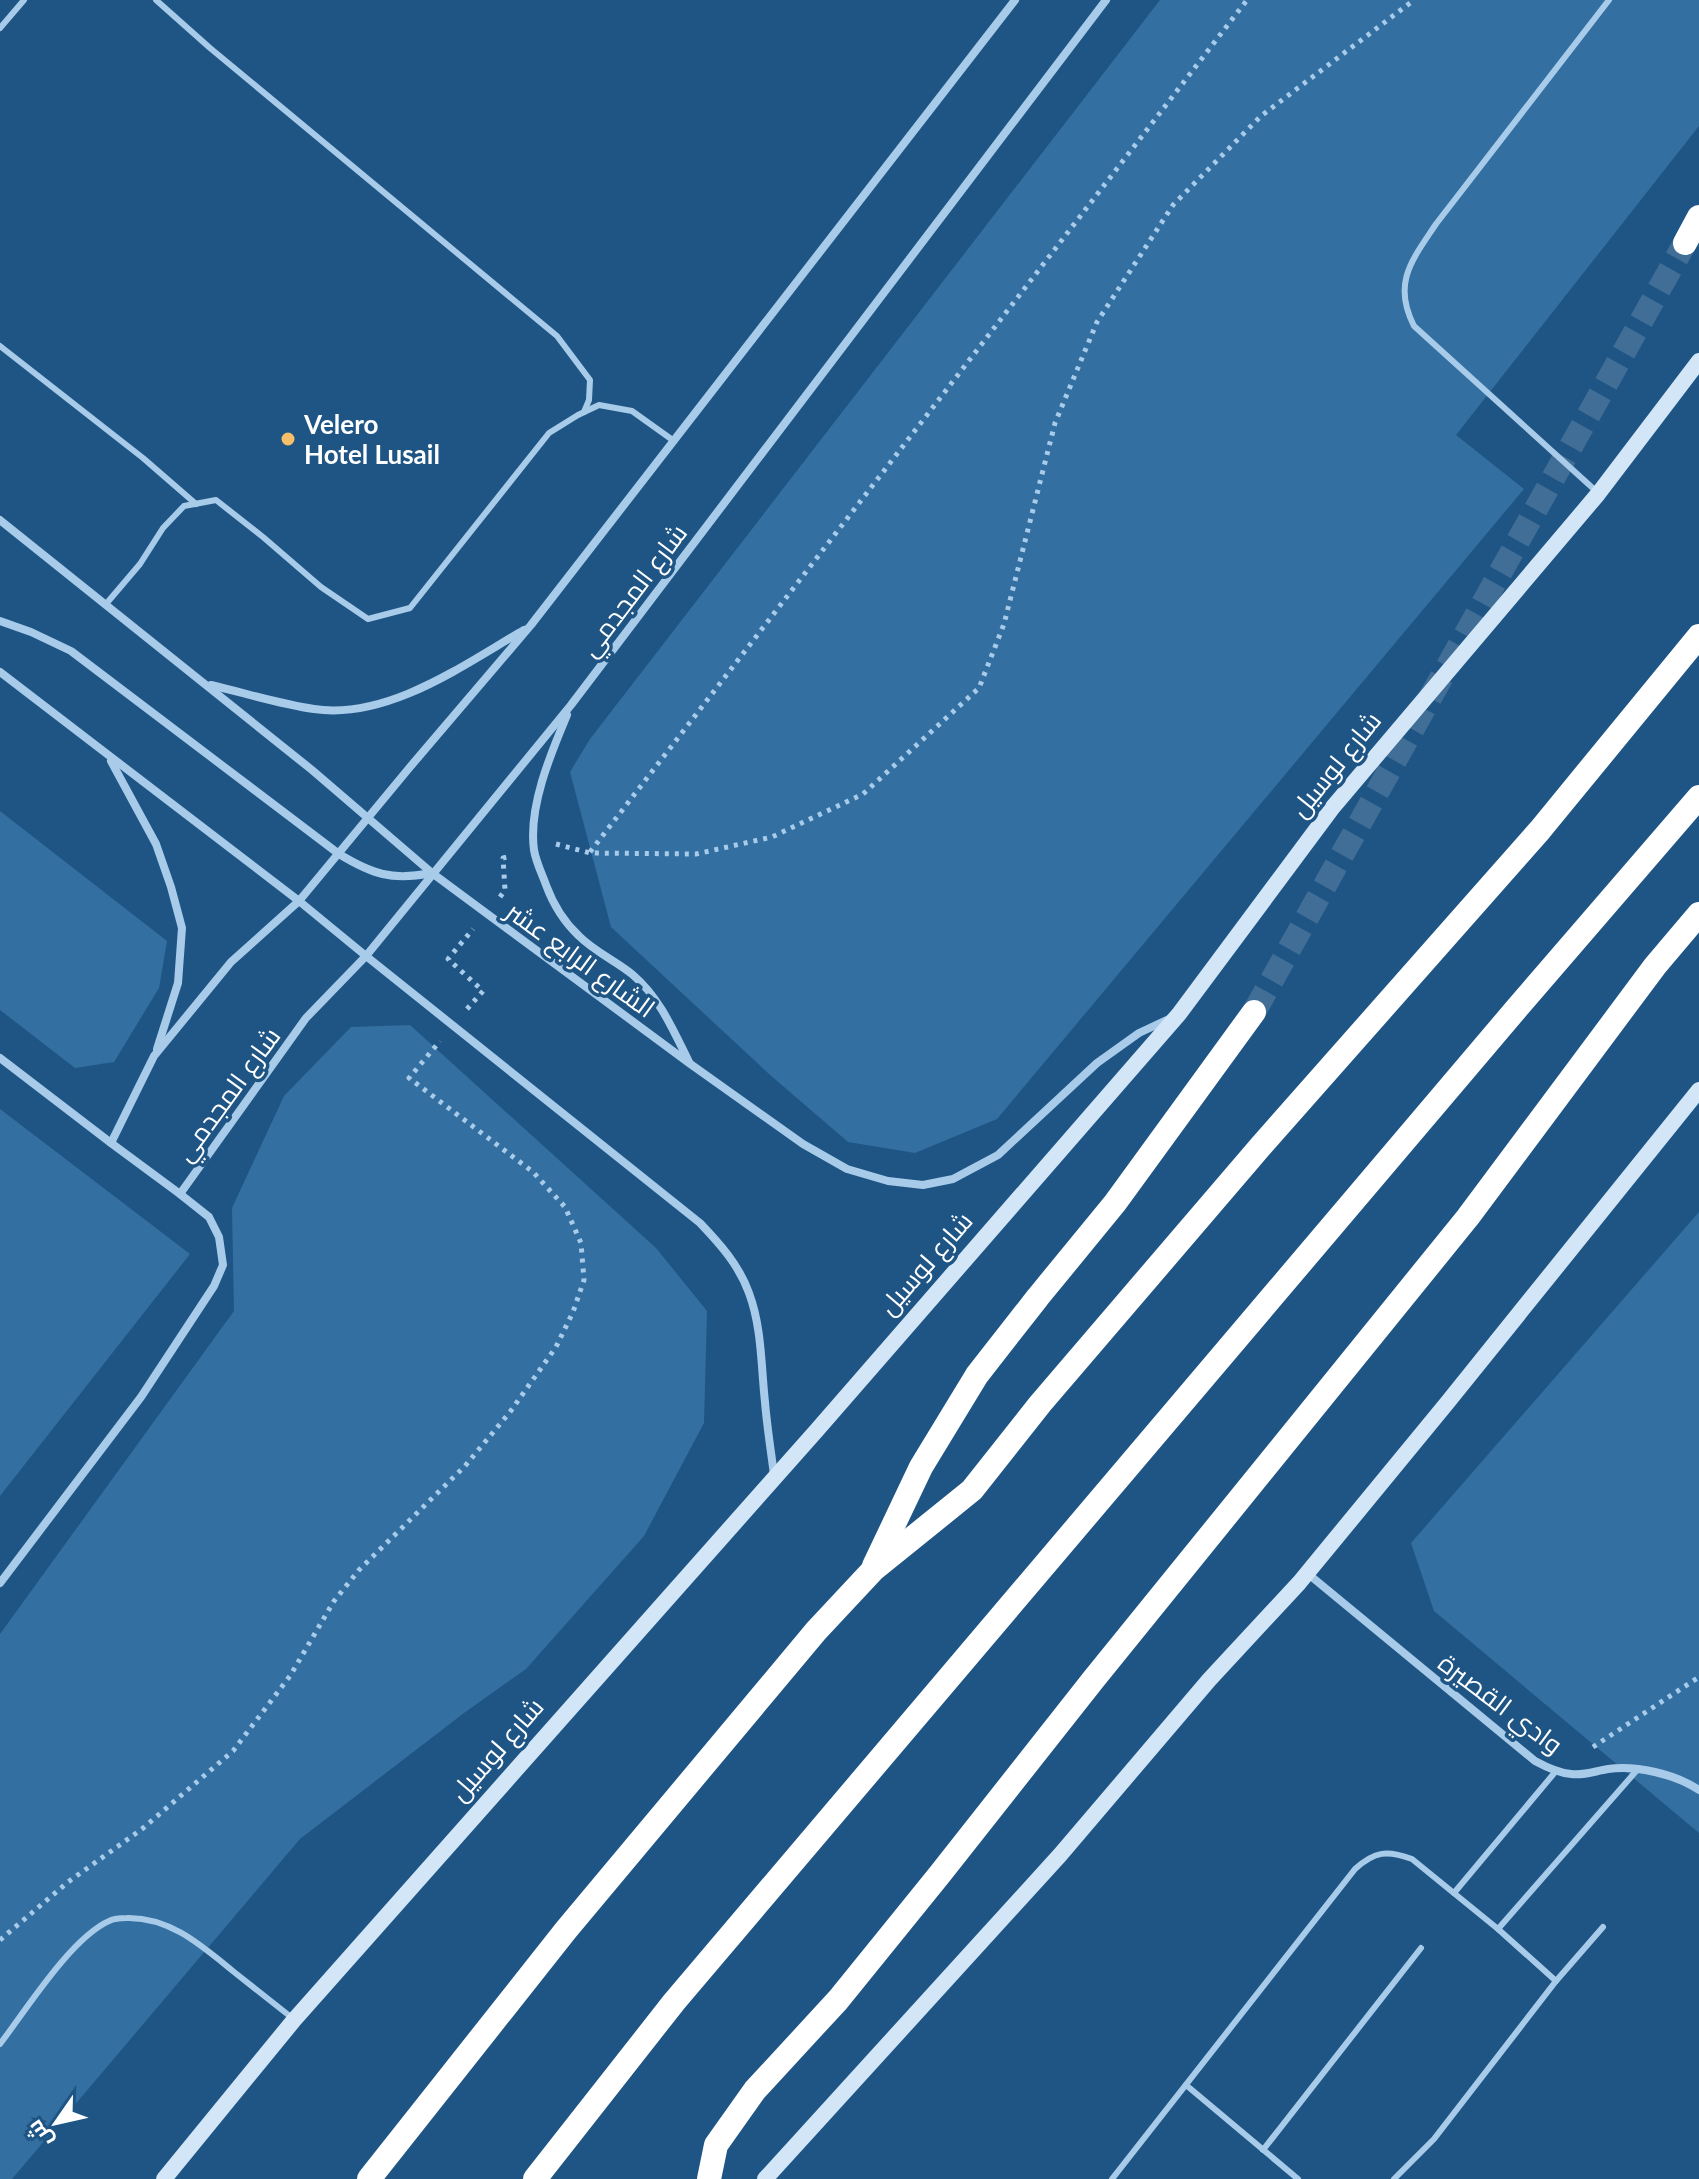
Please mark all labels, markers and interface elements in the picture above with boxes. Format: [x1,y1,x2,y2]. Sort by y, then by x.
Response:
place label: Velero Hotel Lusail [303,408,440,470]
marker: Velero Hotel Lusail [279,430,297,448]
street label: شارع المجدمي [573,517,698,666]
street label: شارع لوسيل [1283,705,1389,824]
street label: الشارع الرابع عشر [498,893,662,1025]
street label: شارع المجدمي [168,1021,291,1171]
street label: شارع لوسيل [871,1205,980,1323]
street label: وادي القصيرة [1430,1646,1569,1764]
street label: شارع لوسيل [442,1691,551,1809]
north arrow [16,2083,96,2163]
text: ش [20,2115,59,2154]

